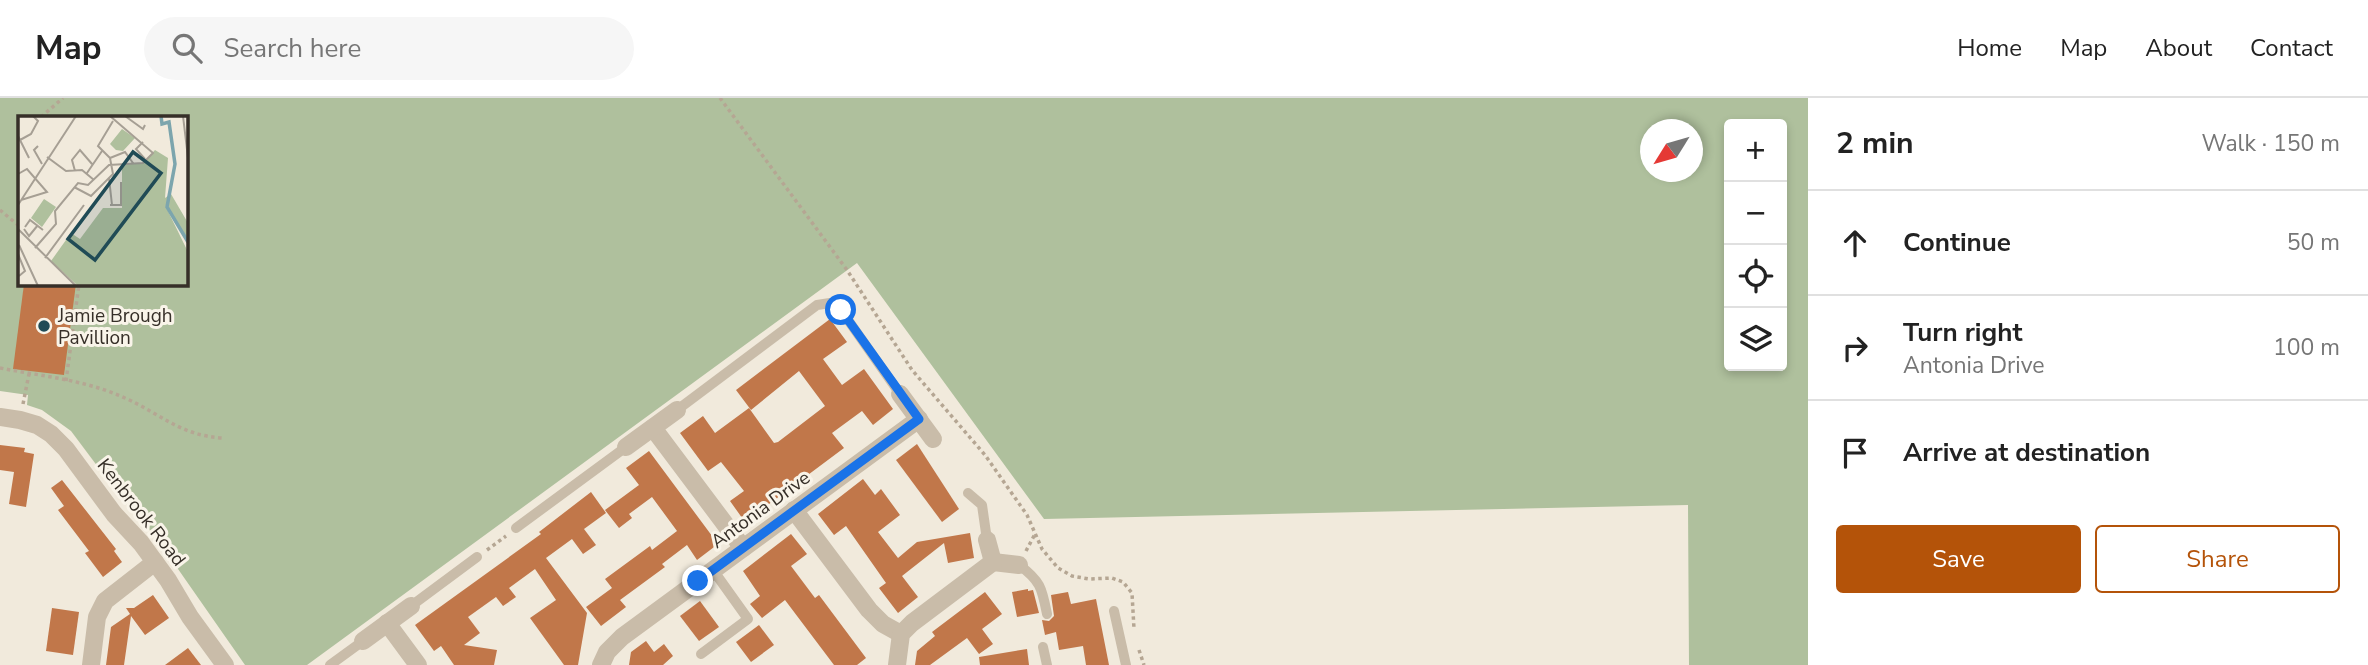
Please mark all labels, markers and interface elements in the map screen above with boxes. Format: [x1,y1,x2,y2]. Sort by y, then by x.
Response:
search box [144,17,634,80]
text: Map [35,26,102,71]
icon: search [168,29,206,67]
text: Search here [224,31,361,66]
text: Home [1957,32,2022,64]
text: Map [2060,32,2107,64]
text: About [2145,32,2212,64]
text: Contact [2250,32,2333,64]
inset map [18,116,187,285]
north arrow [1640,119,1703,182]
map controls [1724,119,1787,371]
button: + [1724,119,1787,182]
text: 2 min [1836,123,1914,164]
text: Walk · 150 m [2201,128,2340,159]
button: − [1724,182,1787,245]
icon: ahead [1836,224,1874,262]
text: Continue [1903,225,2011,260]
text: 50 m [2287,227,2340,258]
button: locate [1724,245,1787,308]
route start [825,294,856,325]
place label: Jamie Brough Pavillion [57,303,173,351]
button: layers [1724,308,1787,371]
text: Turn right [1903,315,2022,350]
marker: Jamie Brough Pavillion [36,318,52,334]
icon: right [1836,329,1874,367]
text: 100 m [2273,332,2340,363]
text: Antonia Drive [1903,350,2045,381]
icon: arrive [1836,434,1874,472]
text: Arrive at destination [1903,435,2150,470]
street label: Kenbrook Road [91,453,191,572]
street label: Antonia Drive [706,465,816,555]
button: Save [1836,525,2081,593]
button: Share [2095,525,2340,593]
route end [682,565,713,596]

